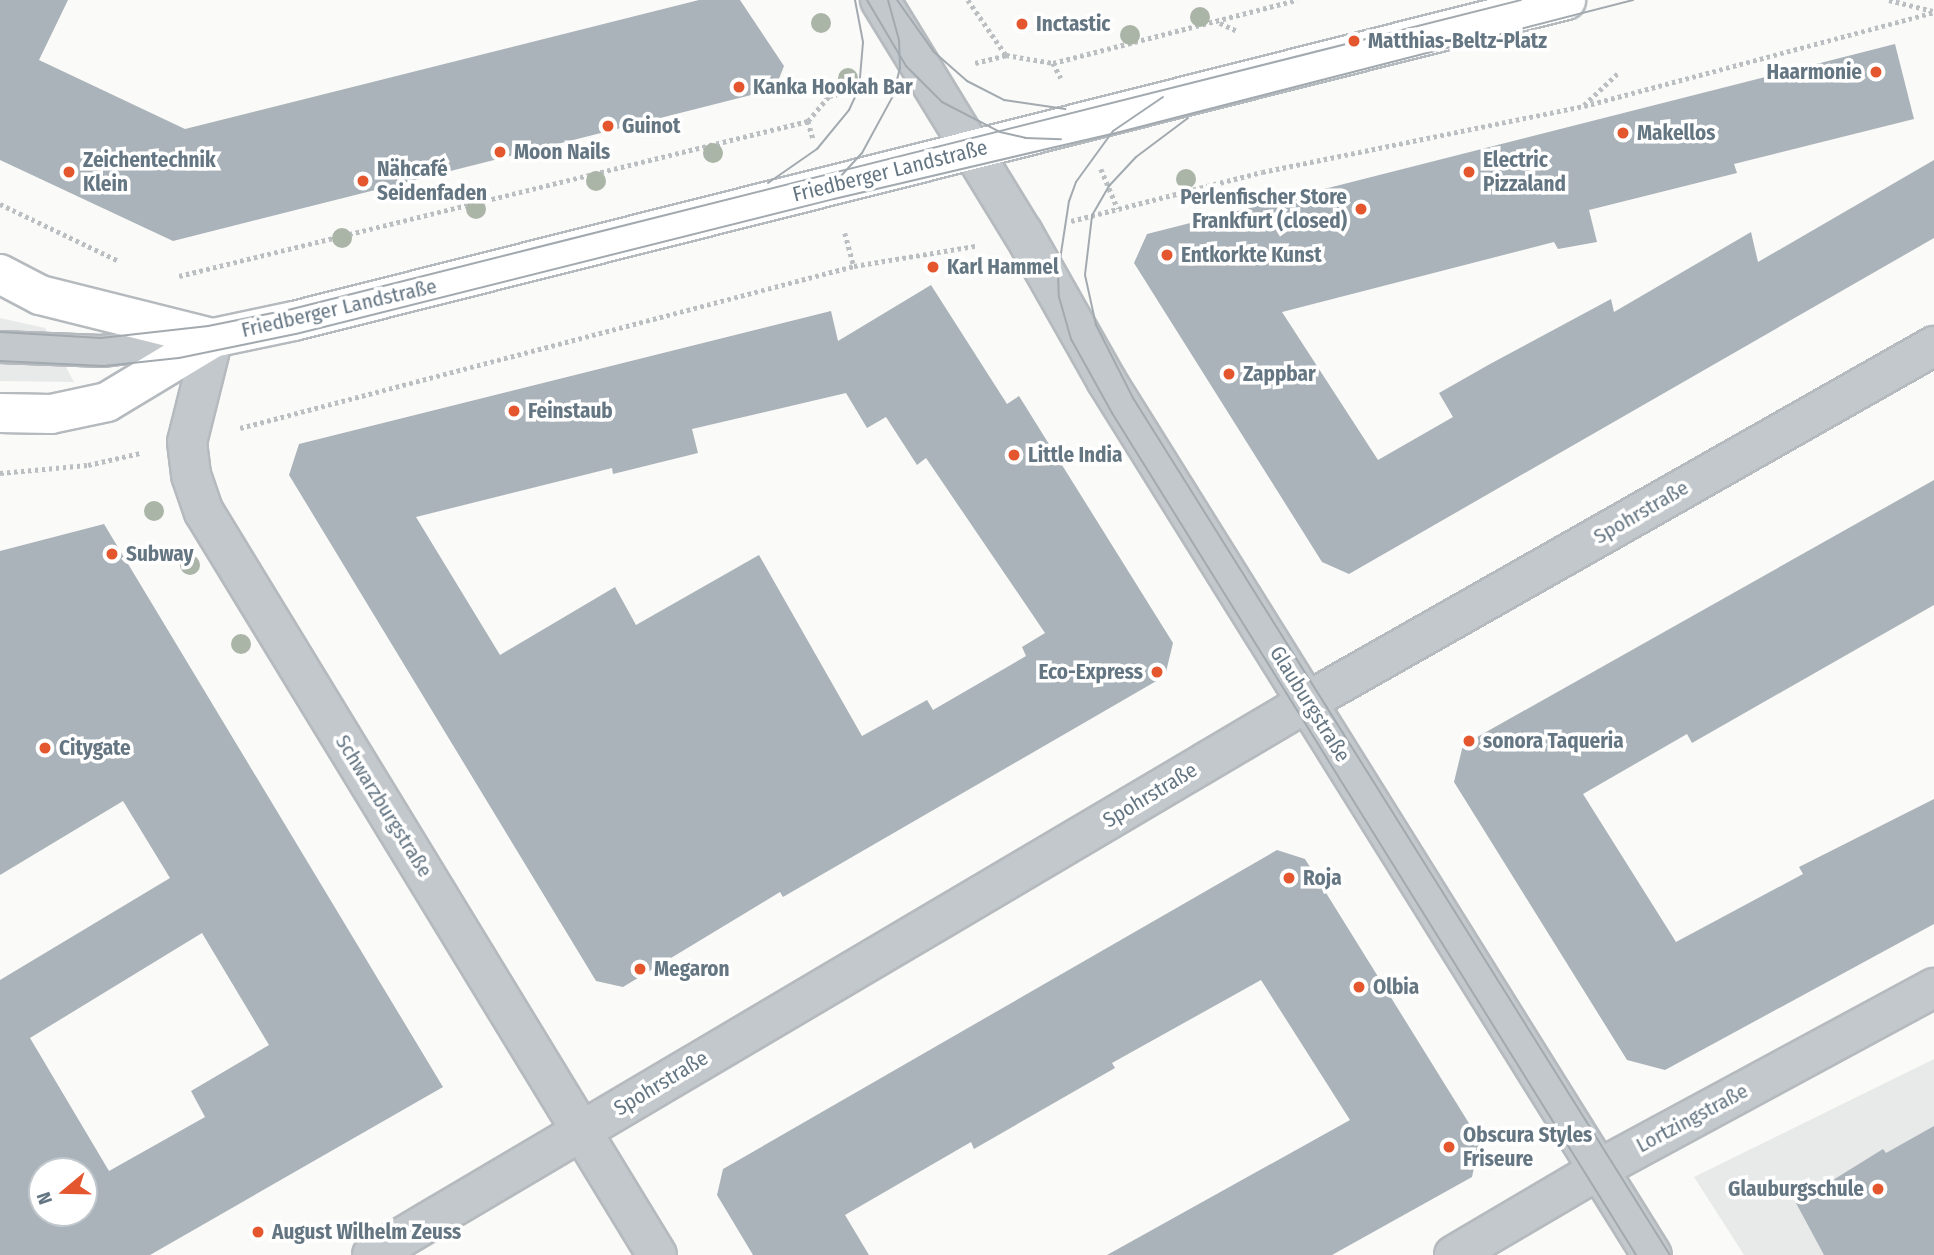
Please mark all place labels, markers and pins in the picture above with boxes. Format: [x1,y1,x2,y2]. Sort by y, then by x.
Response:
place label: Inctastic [1036,11,1111,37]
marker: Inctastic [1014,16,1030,32]
place label: Matthias-Beltz-Platz [1368,28,1547,54]
marker: Matthias-Beltz-Platz [1346,33,1362,49]
place label: Haarmonie [1767,59,1862,85]
marker: Haarmonie [1868,64,1884,80]
place label: Kanka Hookah Bar [753,74,913,100]
marker: Kanka Hookah Bar [731,79,747,95]
place label: Guinot [622,113,680,139]
marker: Guinot [600,118,616,134]
place label: Makellos [1637,120,1715,146]
marker: Makellos [1615,125,1631,141]
place label: Moon Nails [514,139,610,165]
marker: Moon Nails [492,144,508,160]
place label: Zeichentechnik Klein [83,147,216,197]
place label: Electric Pizzaland [1483,147,1566,197]
place label: Nähcafé Seidenfaden [377,156,487,206]
marker: Zeichentechnik Klein [61,164,77,180]
marker: Electric Pizzaland [1461,164,1477,180]
marker: Nähcafé Seidenfaden [355,173,371,189]
place label: Perlenfischer Store Frankfurt (closed) [1180,184,1347,234]
marker: Perlenfischer Store Frankfurt (closed) [1353,201,1369,217]
place label: Entkorkte Kunst [1181,242,1322,268]
marker: Entkorkte Kunst [1159,247,1175,263]
place label: Karl Hammel [947,254,1059,280]
marker: Karl Hammel [925,259,941,275]
place label: Zappbar [1243,361,1316,387]
marker: Zappbar [1221,366,1237,382]
place label: Feinstaub [528,398,613,424]
marker: Feinstaub [506,403,522,419]
place label: Little India [1028,442,1122,468]
marker: Little India [1006,447,1022,463]
place label: Subway [126,541,193,567]
marker: Subway [104,546,120,562]
place label: Eco-Express [1038,659,1143,685]
marker: Eco-Express [1149,664,1165,680]
place label: sonora Taqueria [1483,728,1624,754]
marker: sonora Taqueria [1461,733,1477,749]
place label: Citygate [59,735,131,761]
marker: Citygate [37,740,53,756]
place label: Roja [1303,865,1342,891]
marker: Roja [1281,870,1297,886]
place label: Megaron [654,956,729,982]
marker: Megaron [632,961,648,977]
place label: Olbia [1373,974,1419,1000]
marker: Olbia [1351,979,1367,995]
place label: Obscura Styles Friseure [1463,1122,1592,1172]
marker: Obscura Styles Friseure [1441,1139,1457,1155]
place label: Glauburgschule [1728,1176,1864,1202]
marker: Glauburgschule [1870,1181,1886,1197]
place label: August Wilhelm Zeuss [272,1219,461,1245]
marker: August Wilhelm Zeuss [250,1224,266,1240]

